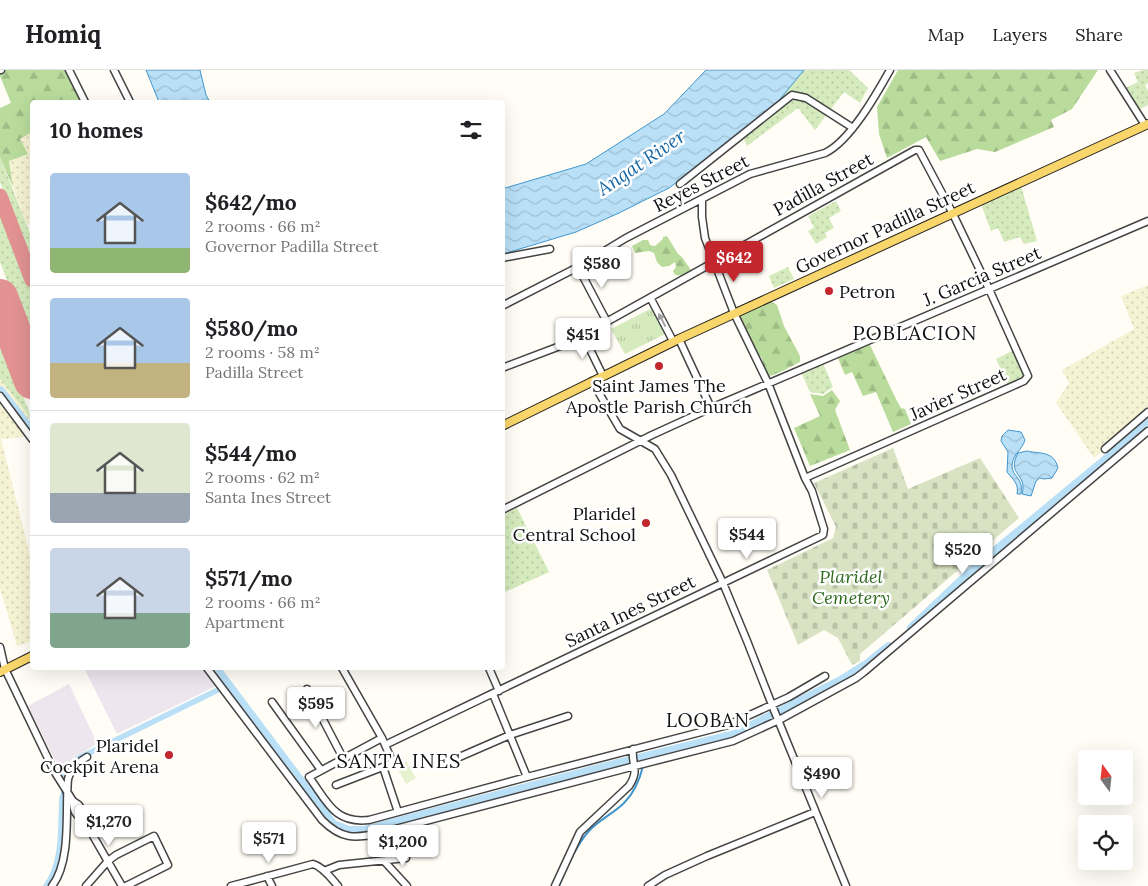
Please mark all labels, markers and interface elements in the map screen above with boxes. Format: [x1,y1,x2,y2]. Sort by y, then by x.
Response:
text: Homiq [25,19,101,50]
text: Map [928,23,964,46]
text: Layers [992,23,1047,46]
text: Share [1075,23,1123,46]
icon: filters [457,116,485,144]
text: 10 homes [50,117,143,144]
water label: Angat River [591,123,690,201]
street label: Padilla Street [769,147,877,221]
street label: Reyes Street [649,149,753,217]
street label: Governor Padilla Street [792,175,978,279]
text: $642/mo [205,189,297,216]
icon: home [90,193,150,253]
text: 2 rooms · 66 m² [205,216,321,236]
text: Governor Padilla Street [205,236,379,256]
pin: $642 [704,240,764,283]
street label: J. Garcia Street [919,241,1044,312]
pin: $580 [572,246,632,289]
text: $642 [716,247,752,267]
text: $580 [583,253,621,273]
place label: Petron [839,280,896,303]
marker: Petron [823,285,835,297]
one-way arrow [658,313,666,327]
text: $580/mo [205,315,298,342]
icon: home [90,318,150,378]
pin: $451 [553,318,613,360]
district label: POBLACION [853,320,977,345]
text: $451 [566,324,600,344]
text: 2 rooms · 58 m² [205,342,320,362]
marker: Saint James The Apostle Parish Church [653,360,665,372]
text: Padilla Street [205,362,303,382]
street label: Javier Street [905,363,1010,426]
place label: Saint James The Apostle Parish Church [565,374,752,418]
text: $544/mo [205,440,297,467]
icon: home [90,443,150,503]
text: 2 rooms · 62 m² [205,467,320,487]
text: Santa Ines Street [205,487,331,507]
place label: Plaridel Central School [513,502,636,546]
marker: Plaridel Central School [640,517,652,529]
pin: $544 [717,518,777,560]
text: $544 [729,524,765,544]
pin: $520 [933,532,993,575]
text: $520 [945,539,981,559]
text: $571/mo [205,565,292,592]
park label: Plaridel Cemetery [812,565,890,609]
icon: home [90,568,150,628]
street label: Santa Ines Street [561,570,699,652]
text: 2 rooms · 66 m² [205,592,321,612]
text: Apartment [205,612,285,632]
pin: $595 [286,686,346,729]
text: $595 [298,693,334,713]
district label: LOOBAN [666,708,750,732]
place label: Plaridel Cockpit Arena [40,734,159,778]
district label: SANTA INES [337,748,461,773]
marker: Plaridel Cockpit Arena [163,749,175,761]
north arrow [1078,750,1132,805]
map controls [1078,750,1133,870]
pin: $490 [792,756,852,799]
text: $490 [803,763,841,783]
pin: $1,270 [68,804,150,847]
text: $1,270 [86,811,132,831]
button: locate [1078,815,1133,870]
pin: $571 [239,822,299,864]
pin: $1,200 [362,824,444,867]
text: $571 [253,828,285,848]
text: $1,200 [379,831,427,851]

